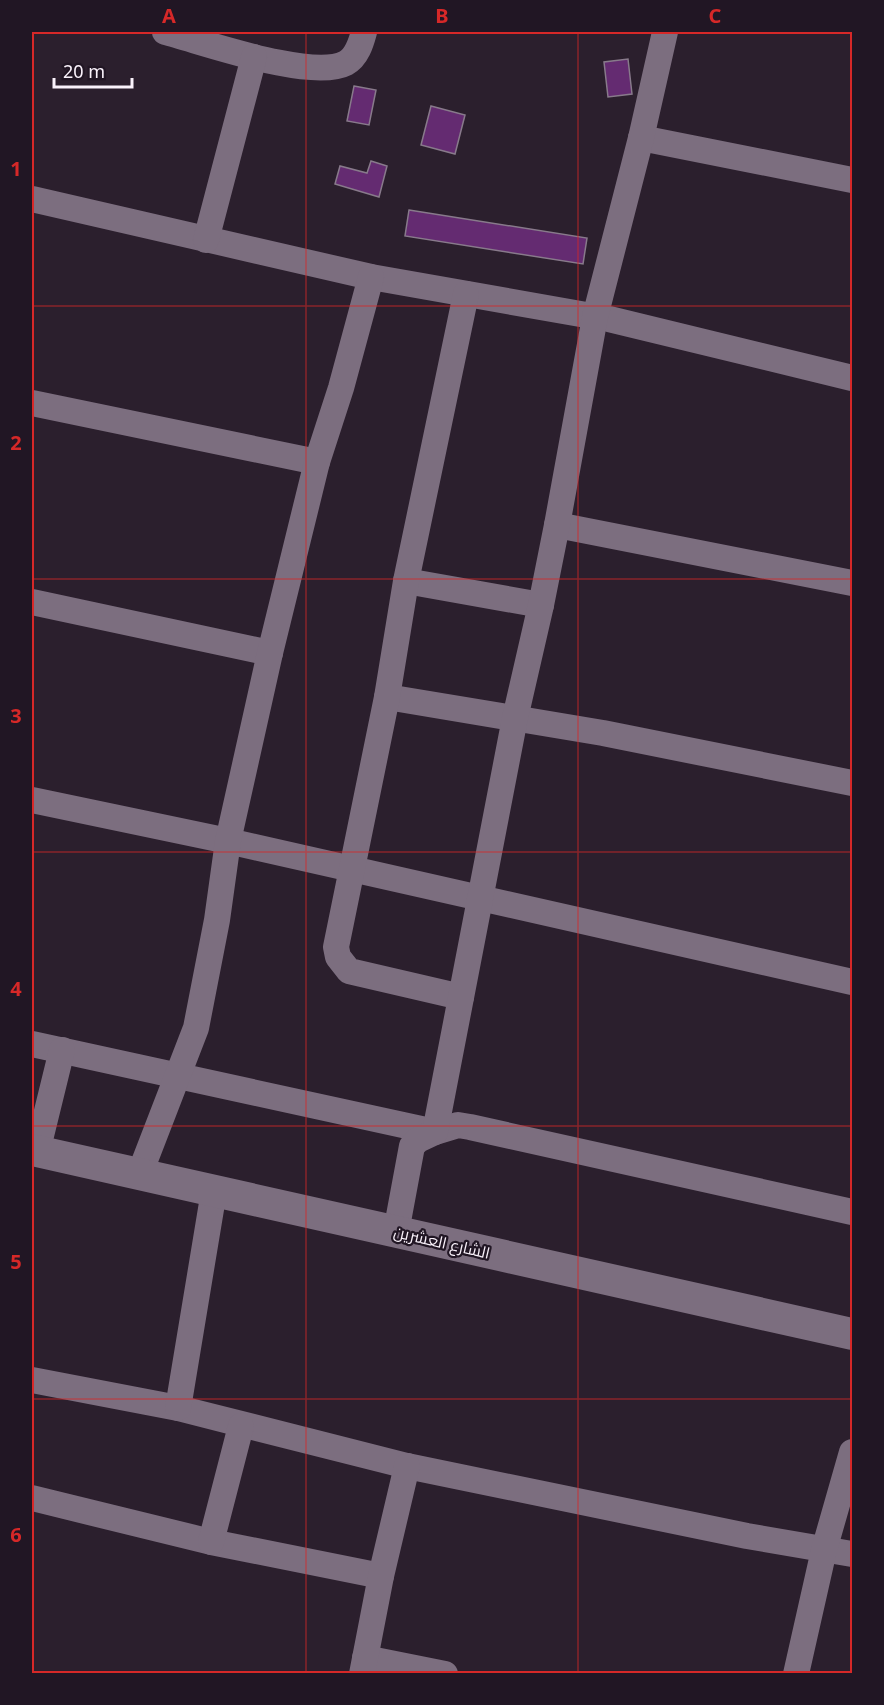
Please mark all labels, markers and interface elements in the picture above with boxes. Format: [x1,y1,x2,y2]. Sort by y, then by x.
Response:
text: A [162,2,176,29]
text: B [435,2,449,29]
text: C [709,2,722,29]
scale bar [54,51,132,89]
text: 20 m [63,59,105,83]
text: 1 [10,155,22,182]
text: 2 [10,429,22,456]
text: 3 [10,702,22,729]
text: 4 [10,975,22,1002]
street label: الشارع العشرين [391,1220,492,1265]
text: 5 [10,1248,22,1275]
text: 6 [10,1521,22,1548]

